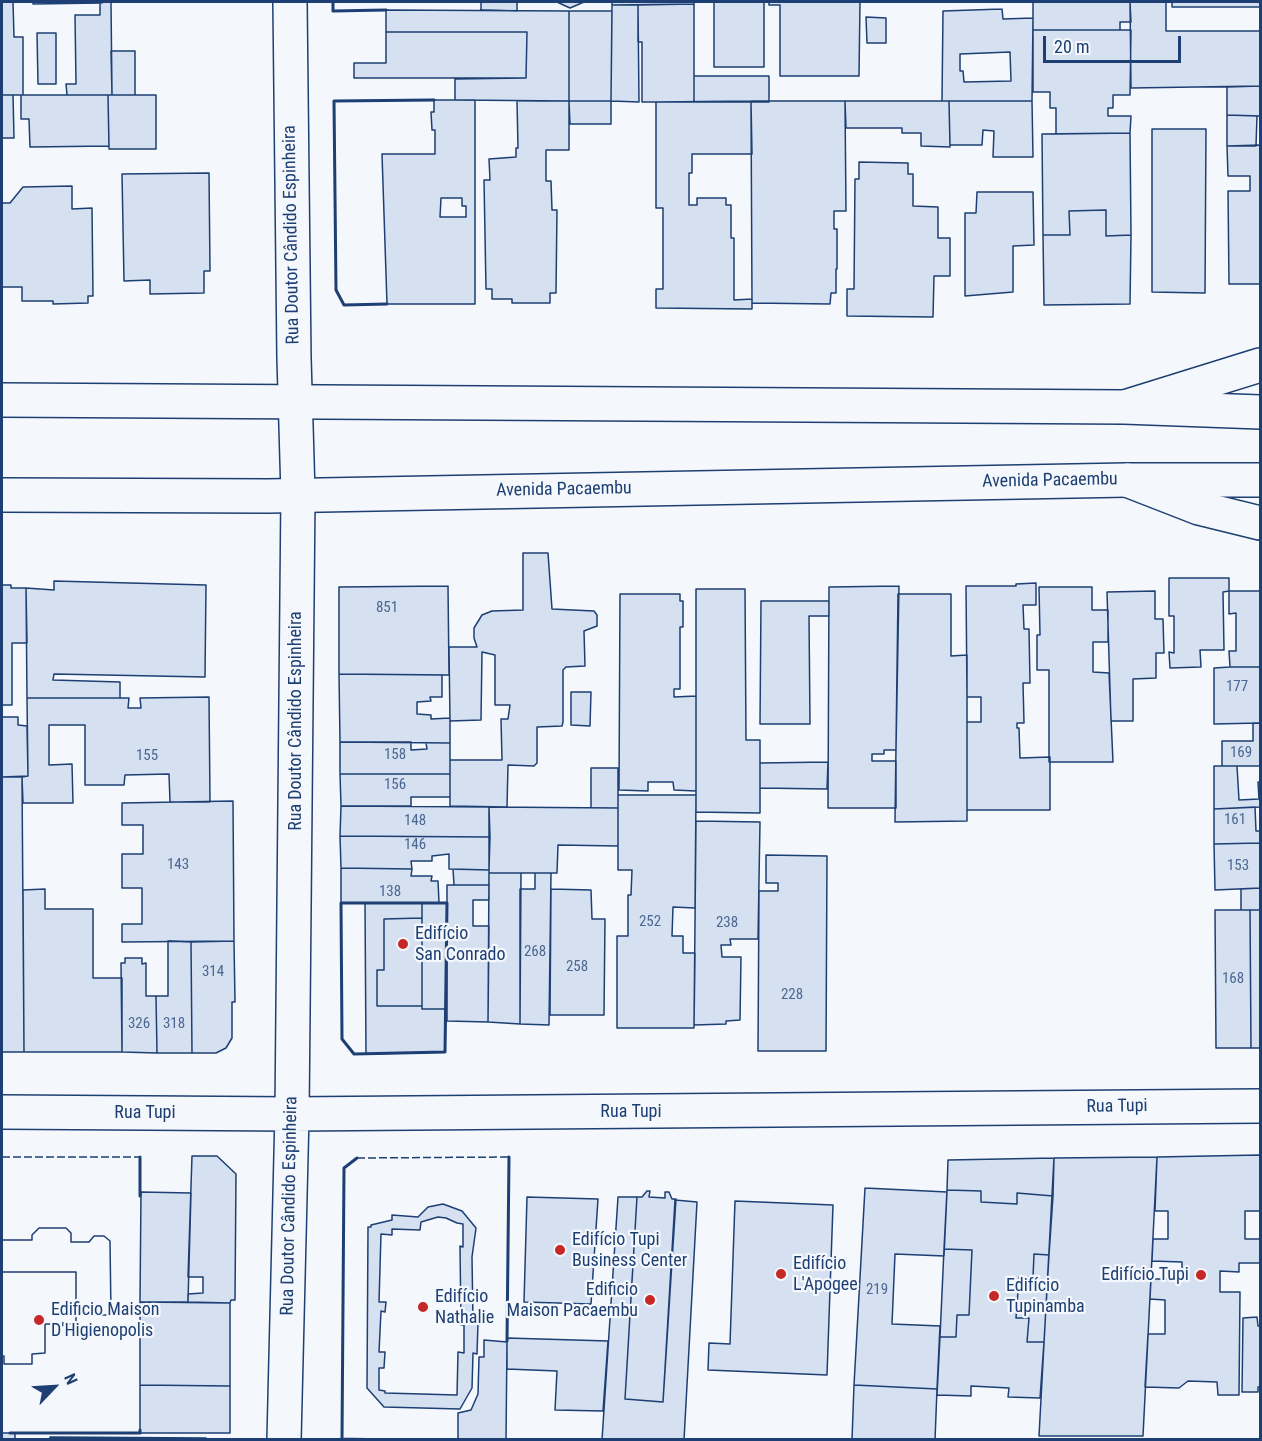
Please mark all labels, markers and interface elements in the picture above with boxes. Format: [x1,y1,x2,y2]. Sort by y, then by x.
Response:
scale bar [1046,24,1184,62]
text: 20 m [1054,36,1089,57]
street label: Rua Doutor Cândido Espinheira [279,125,305,345]
street label: Avenida Pacaembu [982,469,1118,493]
street label: Avenida Pacaembu [496,478,632,502]
house number: 851 [376,599,398,617]
street label: Rua Doutor Cândido Espinheira [285,611,307,831]
house number: 177 [1226,678,1248,696]
house number: 169 [1230,744,1252,762]
house number: 158 [384,746,406,764]
house number: 155 [136,747,158,765]
house number: 156 [384,776,406,794]
house number: 161 [1224,811,1246,829]
house number: 148 [404,812,426,830]
house number: 146 [404,836,426,854]
house number: 143 [167,856,189,874]
house number: 153 [1227,857,1249,875]
house number: 138 [379,883,401,901]
house number: 252 [639,913,661,931]
house number: 238 [716,914,738,932]
place label: Edifício San Conrado [415,923,505,966]
marker: Edifício San Conrado [396,937,410,951]
house number: 268 [524,943,546,961]
house number: 258 [566,958,588,976]
house number: 314 [202,963,224,981]
house number: 168 [1222,970,1244,988]
house number: 228 [781,986,803,1004]
house number: 326 [128,1015,150,1033]
house number: 318 [163,1015,185,1033]
street label: Rua Doutor Cândido Espinheira [277,1096,303,1316]
street label: Rua Tupi [1086,1096,1148,1118]
street label: Rua Tupi [600,1101,662,1123]
street label: Rua Tupi [114,1102,176,1124]
place label: Edifício Tupi Business Center [572,1229,687,1272]
marker: Edifício Tupi Business Center [553,1243,567,1257]
place label: Edifício L'Apogee [793,1253,858,1296]
place label: Edifício Tupi [1101,1264,1189,1286]
marker: Edifício L'Apogee [774,1267,788,1281]
marker: Edifício Tupi [1194,1268,1208,1282]
place label: Edifício Tupinamba [1006,1275,1085,1318]
place label: Edificio Maison Pacaembu [507,1279,638,1322]
house number: 219 [866,1281,888,1299]
place label: Edifício Nathalie [435,1286,494,1328]
marker: Edifício Tupinamba [987,1289,1001,1303]
marker: Edificio Maison Pacaembu [643,1293,657,1307]
place label: Edificio Maison D'Higienopolis [51,1299,160,1342]
marker: Edifício Nathalie [416,1300,430,1314]
marker: Edificio Maison D'Higienopolis [32,1313,46,1327]
north arrow [24,1357,84,1417]
text: N [60,1371,81,1388]

